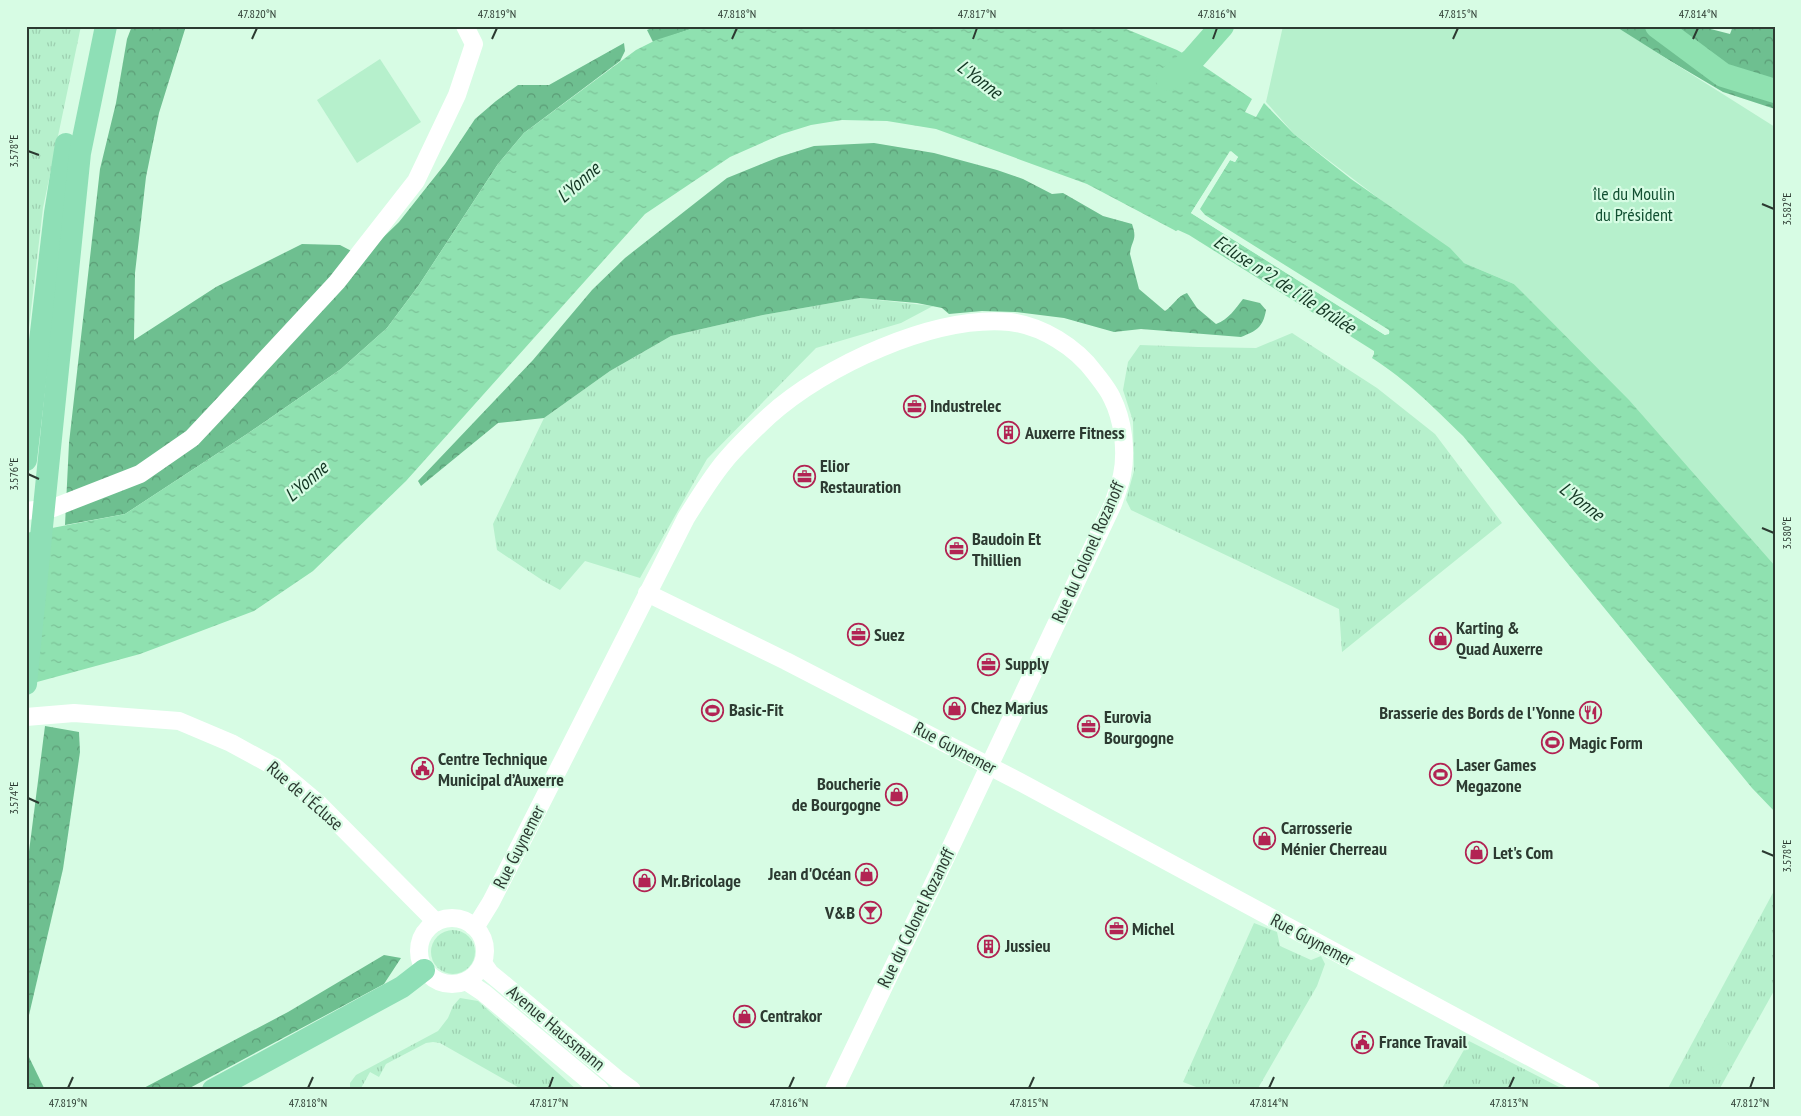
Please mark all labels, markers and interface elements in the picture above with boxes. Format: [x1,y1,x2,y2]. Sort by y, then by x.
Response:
text: 47.820°N [238,6,276,21]
text: 47.819°N [478,6,516,21]
text: 47.818°N [718,6,756,21]
text: 47.817°N [958,6,996,21]
text: 47.816°N [1198,6,1236,21]
text: 47.815°N [1439,6,1477,21]
text: 47.814°N [1679,6,1717,21]
water label: L'Yonne [953,54,1008,104]
text: 3.578°E [6,135,21,168]
water label: L'Yonne [551,156,606,207]
park label: île du Moulin du Président [1592,182,1675,226]
text: 3.582°E [1779,193,1794,226]
water label: Ecluse n°2 de l'Île Brûlée [1210,229,1361,339]
office icon: Industrelec [902,394,926,418]
place label: Industrelec [930,394,1002,417]
building icon: Auxerre Fitness [997,421,1021,445]
place label: Auxerre Fitness [1024,421,1124,444]
place label: Elior Restauration [820,454,901,498]
water label: L'Yonne [279,455,334,506]
text: 3.576°E [6,458,21,491]
office icon: Elior Restauration [792,464,816,488]
street label: Rue du Colonel Rozanoff [1046,476,1129,626]
water label: L'Yonne [1555,476,1610,527]
text: 3.580°E [1779,517,1794,550]
place label: Baudoin Et Thillien [972,527,1042,571]
office icon: Baudoin Et Thillien [944,537,968,561]
place label: Karting & Quad Auxerre [1456,616,1543,660]
office icon: Suez [846,623,870,647]
place label: Suez [874,623,905,646]
shop icon: Karting & Quad Auxerre [1428,626,1452,650]
office icon: Supply [977,652,1001,676]
place label: Supply [1005,652,1049,675]
shop icon: Chez Marius [943,696,967,720]
place label: Chez Marius [971,696,1048,719]
sports icon: Basic-Fit [701,698,725,722]
place label: Basic-Fit [729,698,784,721]
place label: Brasserie des Bords de l'Yonne [1379,701,1575,724]
restaurant icon: Brasserie des Bords de l'Yonne [1579,701,1603,725]
place label: Eurovia Bourgogne [1104,705,1174,749]
office icon: Eurovia Bourgogne [1076,715,1100,739]
street label: Rue Guynemer [910,716,1001,779]
sports icon: Magic Form [1541,731,1565,755]
place label: Magic Form [1569,731,1643,754]
place label: Centre Technique Municipal d’Auxerre [438,747,564,791]
place label: Laser Games Megazone [1456,753,1536,797]
street label: Rue de l'Écluse [262,756,348,835]
public building icon: Centre Technique Municipal d’Auxerre [410,757,434,781]
sports icon: Laser Games Megazone [1428,763,1452,787]
place label: Boucherie de Bourgogne [792,772,881,816]
text: 3.574°E [6,782,21,815]
shop icon: Boucherie de Bourgogne [885,782,909,806]
street label: Rue Guynemer [488,801,549,892]
place label: Carrosserie Ménier Cherreau [1281,816,1387,860]
shop icon: Carrosserie Ménier Cherreau [1253,826,1277,850]
text: 3.578°E [1779,840,1794,873]
shop icon: Let's Com [1465,841,1489,865]
place label: Let's Com [1493,841,1553,864]
street label: Rue du Colonel Rozanoff [872,843,960,991]
place label: Jean d'Océan [767,862,851,885]
shop icon: Jean d'Océan [855,862,879,886]
shop icon: Mr.Bricolage [633,869,657,893]
place label: Mr.Bricolage [661,869,741,892]
place label: V&B [824,901,855,924]
bar icon: V&B [859,901,883,925]
street label: Rue Guynemer [1267,908,1358,971]
office icon: Michel [1104,917,1128,941]
place label: Michel [1132,917,1175,940]
building icon: Jussieu [977,934,1001,958]
place label: Jussieu [1004,934,1051,957]
street label: Avenue Haussmann [503,980,610,1075]
shop icon: Centrakor [732,1004,756,1028]
place label: Centrakor [760,1004,823,1027]
public building icon: France Travail [1351,1030,1375,1054]
place label: France Travail [1379,1030,1468,1053]
text: 47.819°N [49,1095,87,1110]
text: 47.818°N [289,1095,327,1110]
text: 47.817°N [530,1095,568,1110]
text: 47.816°N [770,1095,808,1110]
text: 47.815°N [1010,1095,1048,1110]
text: 47.814°N [1250,1095,1288,1110]
text: 47.813°N [1490,1095,1528,1110]
text: 47.812°N [1731,1095,1769,1110]

